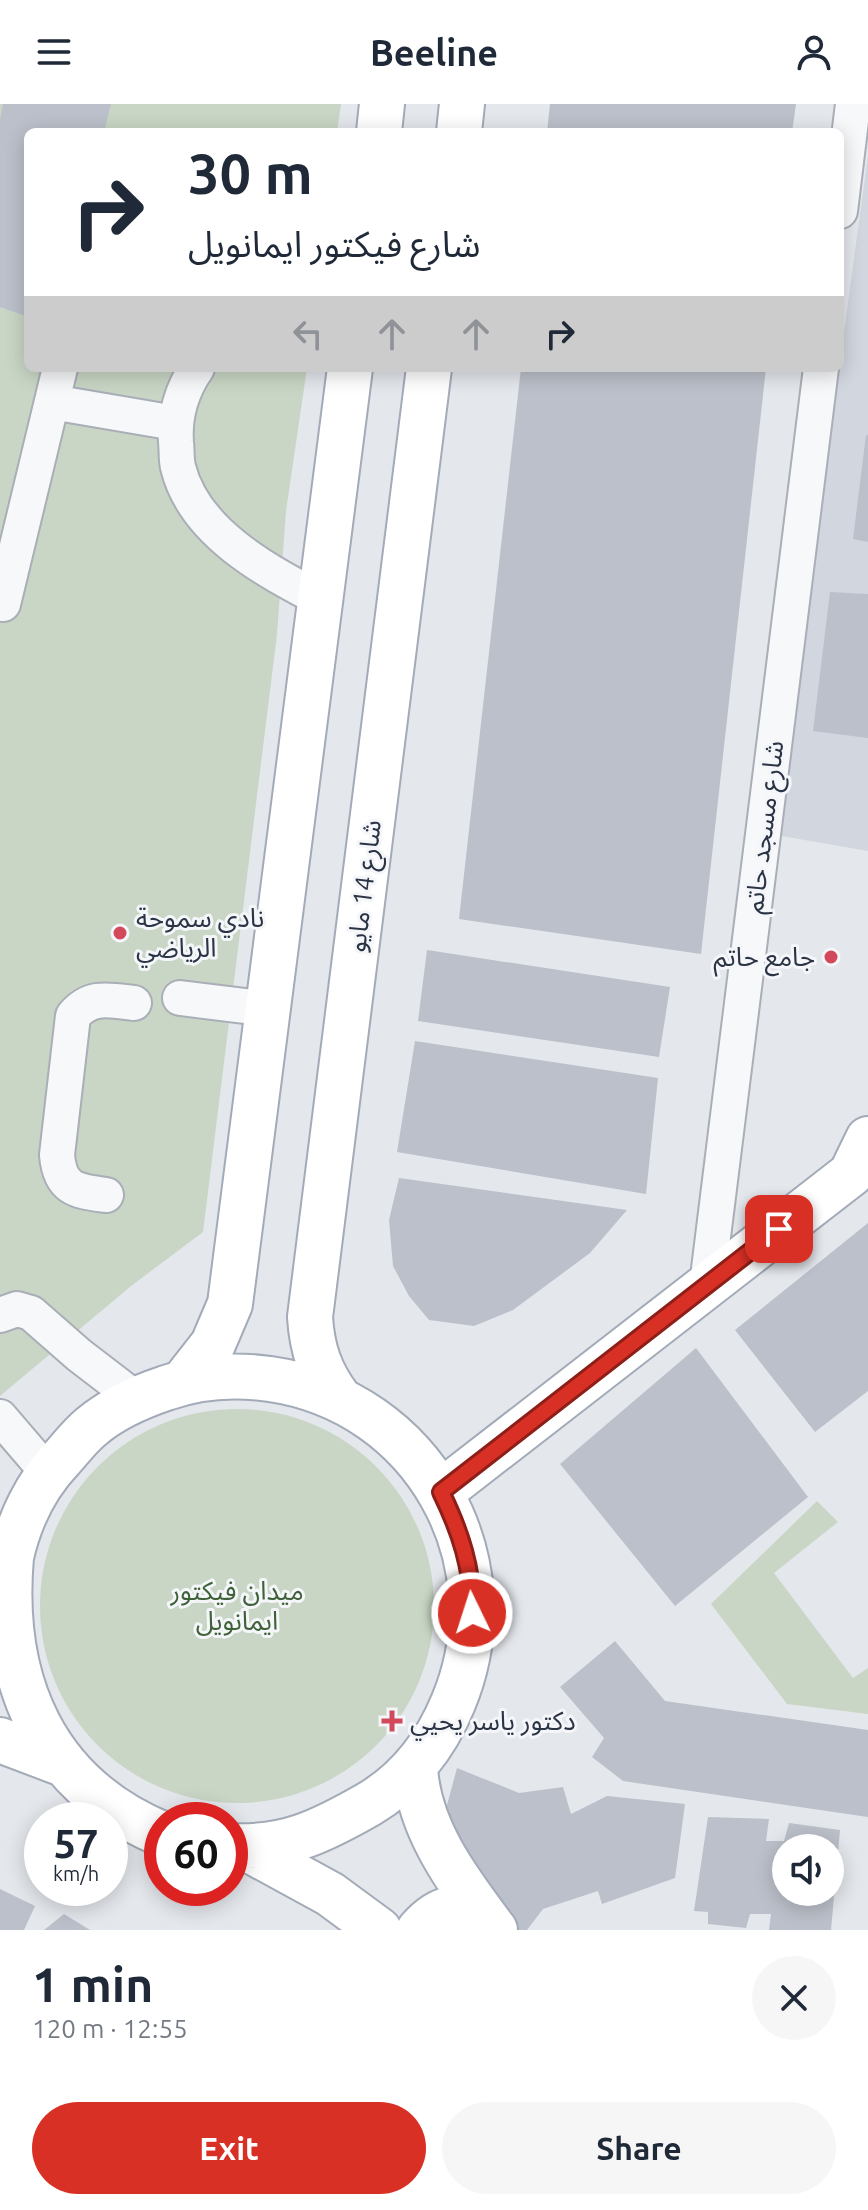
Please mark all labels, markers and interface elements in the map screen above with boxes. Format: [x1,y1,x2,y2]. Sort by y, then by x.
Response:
icon: menu [32,30,76,74]
icon: person [792,30,836,74]
text: Beeline [370,32,498,73]
text: 30 m [188,142,313,205]
icon: right [56,160,160,264]
text: شارع فيكتور ايمانويل [188,223,480,264]
icon: left [286,312,330,356]
icon: ahead [370,312,414,356]
icon: ahead [454,312,498,356]
icon: right [538,312,582,356]
street label: شارع مسجد حاتم [739,739,794,916]
street label: شارع 14 مايو [341,818,391,954]
place label: نادي سموحة الرياضي [136,903,264,968]
marker: نادي سموحة الرياضي [111,924,129,942]
place label: جامع حاتم [713,942,815,977]
marker: جامع حاتم [822,948,840,966]
pin [745,1195,813,1263]
icon: arrive [757,1207,801,1251]
position arrow [430,1571,514,1655]
park label: ميدان فيكتور ايمانويل [169,1576,304,1636]
place label: دكتور ياسر يحيي [410,1706,576,1741]
marker: دكتور ياسر يحيي [381,1710,403,1732]
speed limit sign: 60 [144,1802,248,1906]
text: 57 [53,1821,99,1866]
map controls [772,1834,844,1906]
button: sound [772,1834,844,1906]
text: km/h [53,1862,99,1885]
button: close [752,1956,836,2040]
text: 1 min [32,1957,153,2011]
text: 120 m · 12:55 [32,2014,188,2043]
button: Exit [32,2102,426,2194]
button: Share [442,2102,836,2194]

